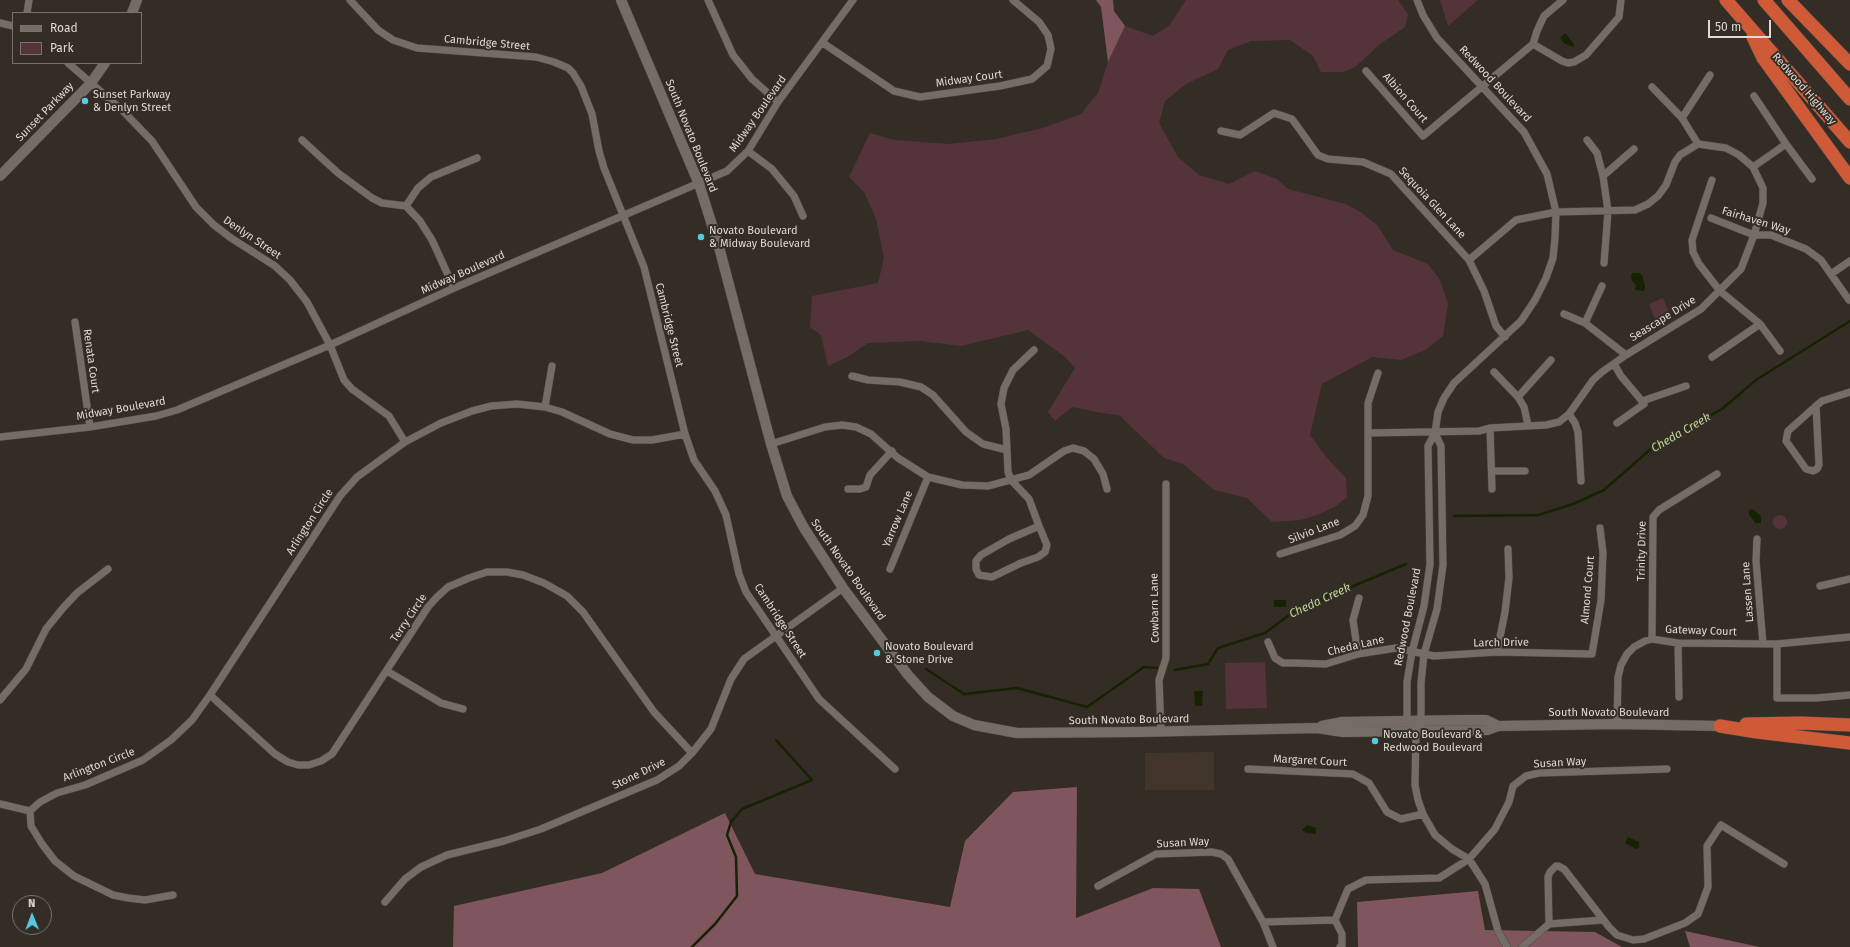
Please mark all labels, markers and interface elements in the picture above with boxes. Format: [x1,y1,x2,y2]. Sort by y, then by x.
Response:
legend [12,12,142,64]
scale bar [1710,12,1773,38]
text: 50 m [1715,20,1741,34]
text: Road [50,21,78,35]
street label: Cambridge Street [443,33,531,53]
text: Park [50,41,74,55]
street label: Redwood Boulevard [1456,43,1534,125]
street label: Redwood Highway [1769,50,1839,128]
street label: Midway Court [935,68,1003,90]
street label: Albion Court [1380,70,1430,126]
street label: Midway Boulevard [727,73,789,155]
street label: South Novato Boulevard [662,78,720,194]
street label: Sunset Parkway [13,80,77,144]
place label: Sunset Parkway & Denlyn Street [93,88,171,114]
marker: Sunset Parkway & Denlyn Street [80,96,90,106]
street label: Sequoia Glen Lane [1396,165,1468,241]
street label: Fairhaven Way [1720,204,1792,238]
street label: Denlyn Street [220,214,284,262]
place label: Novato Boulevard & Midway Boulevard [709,224,810,250]
marker: Novato Boulevard & Midway Boulevard [696,232,706,242]
street label: Midway Boulevard [419,249,507,297]
street label: Cambridge Street [652,282,686,368]
street label: Seascape Drive [1628,293,1698,345]
street label: Renata Court [80,328,102,394]
street label: Midway Boulevard [75,395,167,423]
water label: Cheda Creek [1649,410,1713,456]
street label: Arlington Circle [284,486,336,558]
street label: Yarrow Lane [880,489,916,549]
street label: Silvio Lane [1286,515,1342,547]
street label: South Novato Boulevard [808,517,888,623]
street label: Trinity Drive [1635,521,1649,581]
street label: Almond Court [1578,555,1598,625]
street label: Lassen Lane [1739,561,1757,623]
street label: Redwood Boulevard [1392,567,1424,667]
street label: Cowbarn Lane [1148,573,1162,643]
water label: Cheda Creek [1287,580,1353,622]
street label: Cambridge Street [751,581,809,661]
street label: Terry Circle [388,591,430,645]
street label: Gateway Court [1665,623,1737,639]
street label: Cheda Lane [1326,633,1386,659]
street label: Larch Drive [1473,636,1529,650]
place label: Novato Boulevard & Stone Drive [885,640,974,666]
marker: Novato Boulevard & Stone Drive [872,648,882,658]
street label: South Novato Boulevard [1549,706,1669,720]
street label: South Novato Boulevard [1069,712,1189,728]
place label: Novato Boulevard & Redwood Boulevard [1383,728,1483,754]
marker: Novato Boulevard & Redwood Boulevard [1370,736,1380,746]
street label: Arlington Circle [61,745,137,785]
street label: Margaret Court [1273,752,1347,770]
street label: Stone Drive [610,755,668,793]
street label: Susan Way [1533,755,1587,771]
street label: Susan Way [1156,835,1210,851]
north arrow [12,895,52,935]
text: N [28,897,36,910]

